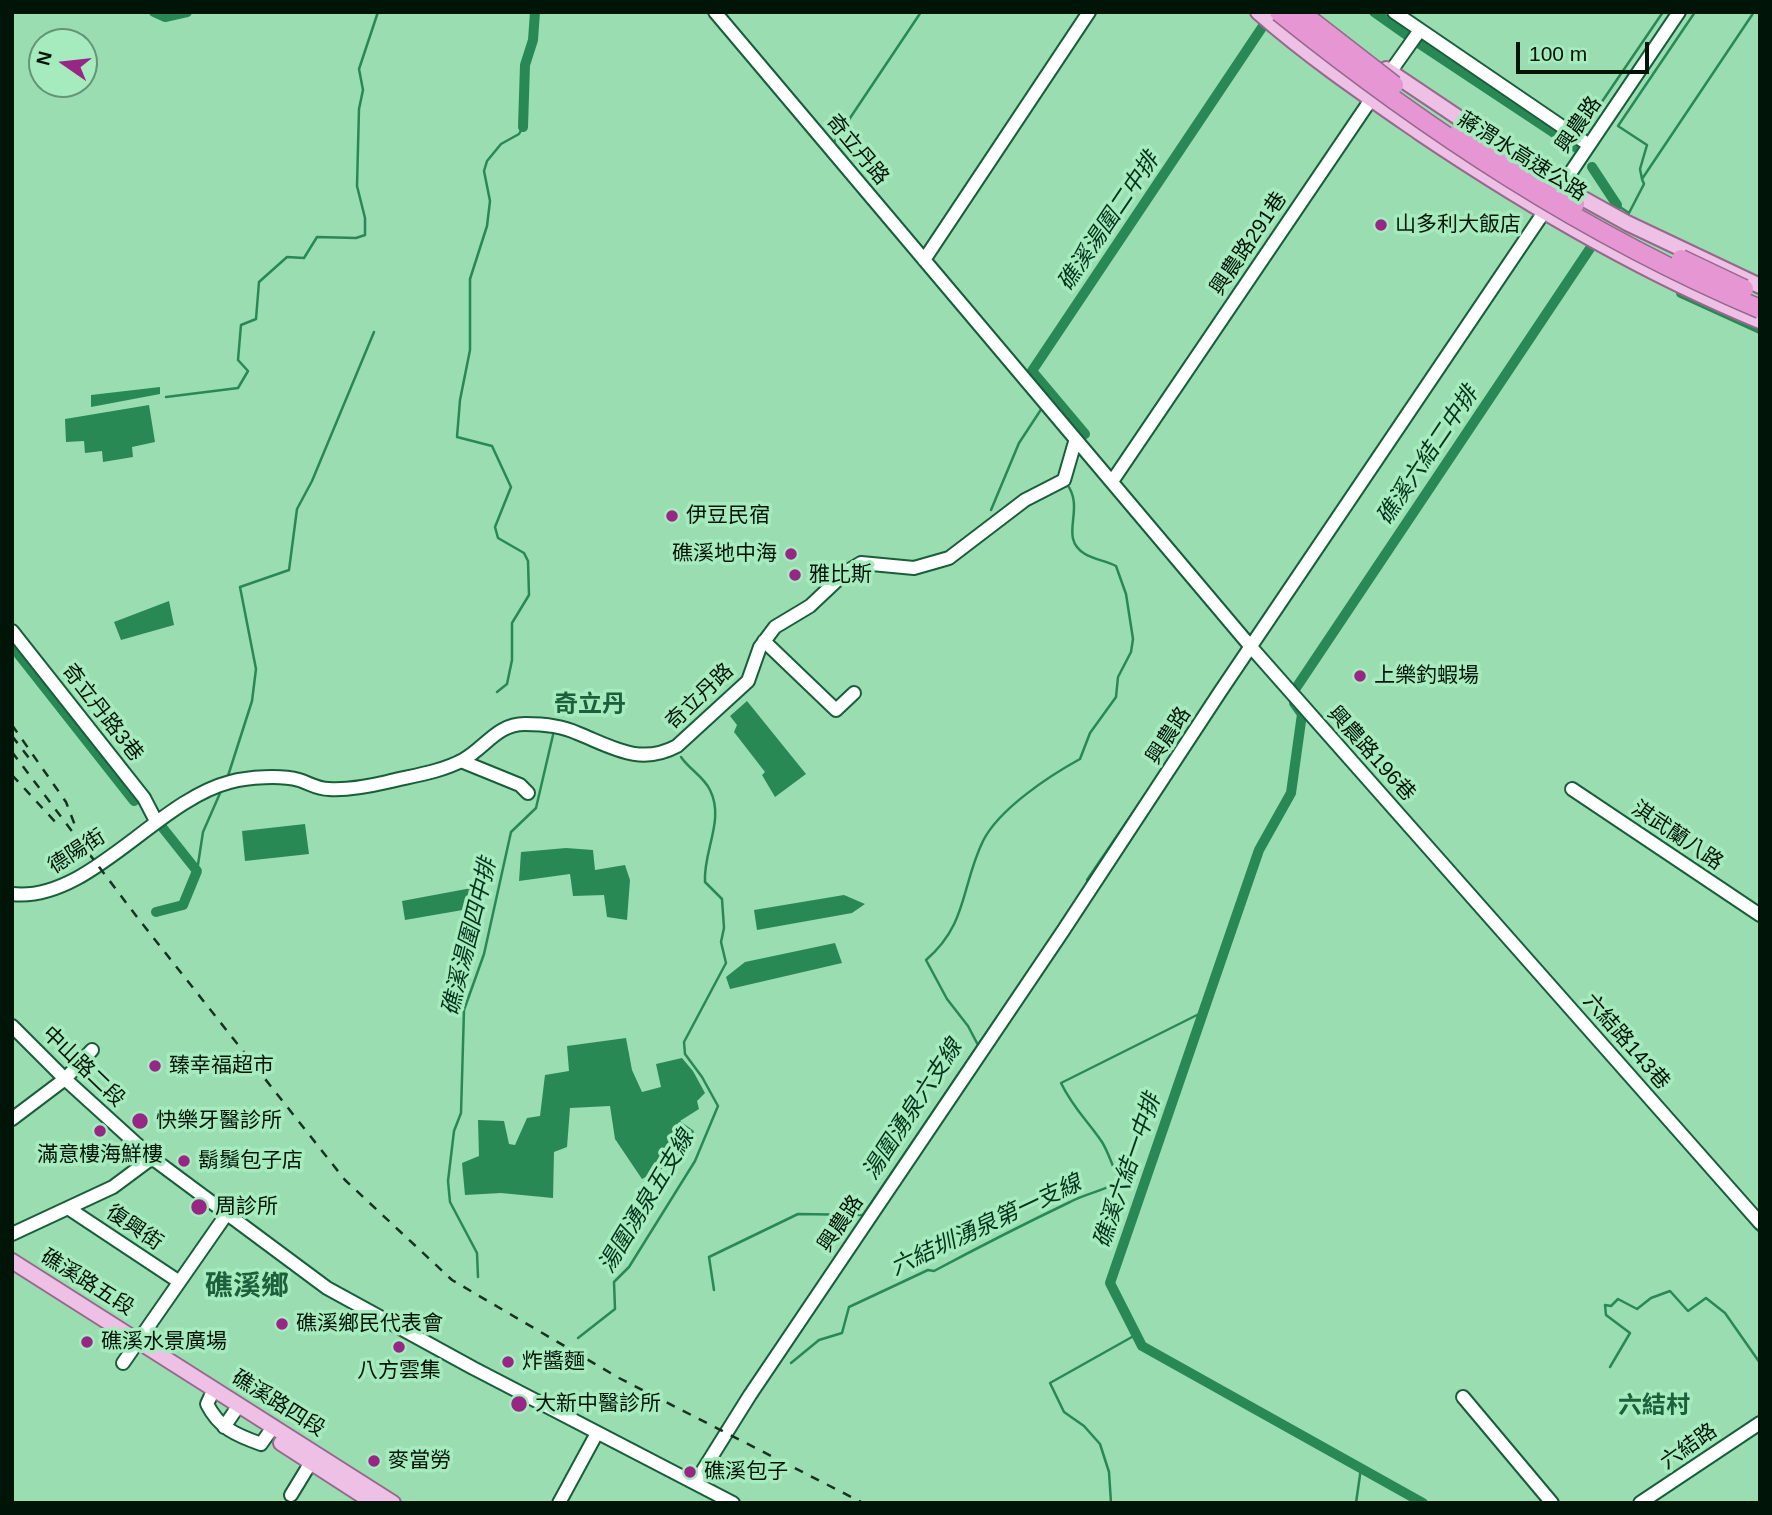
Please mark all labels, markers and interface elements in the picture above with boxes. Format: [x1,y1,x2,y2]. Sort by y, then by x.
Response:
north arrow [28,28,98,98]
scale bar [1520,28,1653,72]
text: 100 m [1529,42,1587,65]
text: N [32,49,56,67]
street label: 興農路 [1551,92,1607,158]
street label: 蔣渭水高速公路 [1453,107,1591,207]
street label: 奇立丹路 [820,110,894,190]
water label: 礁溪湯圍二中排 [1053,148,1165,296]
street label: 興農路291巷 [1205,188,1293,300]
place label: 山多利大飯店 [1395,212,1521,238]
marker: 山多利大飯店 [1373,217,1389,233]
water label: 礁溪六結二中排 [1372,382,1484,530]
place label: 伊豆民宿 [686,503,770,529]
marker: 伊豆民宿 [664,508,680,524]
place label: 礁溪地中海 [672,541,777,567]
marker: 礁溪地中海 [783,546,799,562]
place label: 雅比斯 [809,562,872,588]
marker: 雅比斯 [787,567,803,583]
street label: 奇立丹路3巷 [56,659,148,767]
street label: 奇立丹路 [661,659,739,735]
place label: 上樂釣蝦場 [1374,663,1479,689]
marker: 上樂釣蝦場 [1352,668,1368,684]
district label: 奇立丹 [554,691,626,719]
street label: 興農路196巷 [1322,701,1420,807]
street label: 興農路 [1141,703,1197,769]
street label: 淇武蘭八路 [1626,796,1728,876]
street label: 德陽街 [44,824,110,880]
water label: 礁溪湯圍四中排 [437,856,503,1018]
street label: 六結路143巷 [1577,989,1675,1095]
street label: 中山路二段 [36,1021,130,1113]
water label: 湯圍湧泉六支線 [858,1035,968,1185]
place label: 臻幸福超市 [169,1053,274,1079]
marker: 臻幸福超市 [147,1058,163,1074]
water label: 礁溪六結一中排 [1089,1090,1167,1252]
place label: 快樂牙醫診所 [156,1108,282,1134]
marker: 快樂牙醫診所 [130,1111,150,1131]
marker: 滿意樓海鮮樓 [92,1123,108,1139]
water label: 湯圍湧泉五支線 [594,1126,700,1278]
place label: 滿意樓海鮮樓 [37,1142,163,1168]
place label: 鬍鬚包子店 [198,1148,303,1174]
marker: 鬍鬚包子店 [176,1153,192,1169]
water label: 六結圳湧泉第一支線 [886,1170,1086,1282]
street label: 興農路 [813,1191,869,1257]
place label: 周診所 [215,1194,278,1220]
marker: 周診所 [189,1197,209,1217]
street label: 復興街 [101,1200,167,1256]
street label: 礁溪路五段 [36,1244,138,1322]
district label: 礁溪鄉 [205,1270,289,1304]
place label: 礁溪鄉民代表會 [296,1311,443,1337]
marker: 礁溪鄉民代表會 [274,1316,290,1332]
place label: 礁溪水景廣場 [101,1329,227,1355]
marker: 礁溪水景廣場 [79,1334,95,1350]
marker: 八方雲集 [391,1339,407,1355]
place label: 炸醬麵 [522,1349,585,1375]
marker: 炸醬麵 [500,1354,516,1370]
place label: 八方雲集 [357,1358,441,1384]
street label: 礁溪路四段 [227,1365,329,1443]
place label: 大新中醫診所 [535,1391,661,1417]
district label: 六結村 [1618,1392,1690,1420]
marker: 大新中醫診所 [509,1394,529,1414]
street label: 六結路 [1656,1419,1722,1475]
place label: 麥當勞 [388,1448,451,1474]
marker: 麥當勞 [366,1453,382,1469]
place label: 礁溪包子 [704,1459,788,1485]
marker: 礁溪包子 [682,1464,698,1480]

